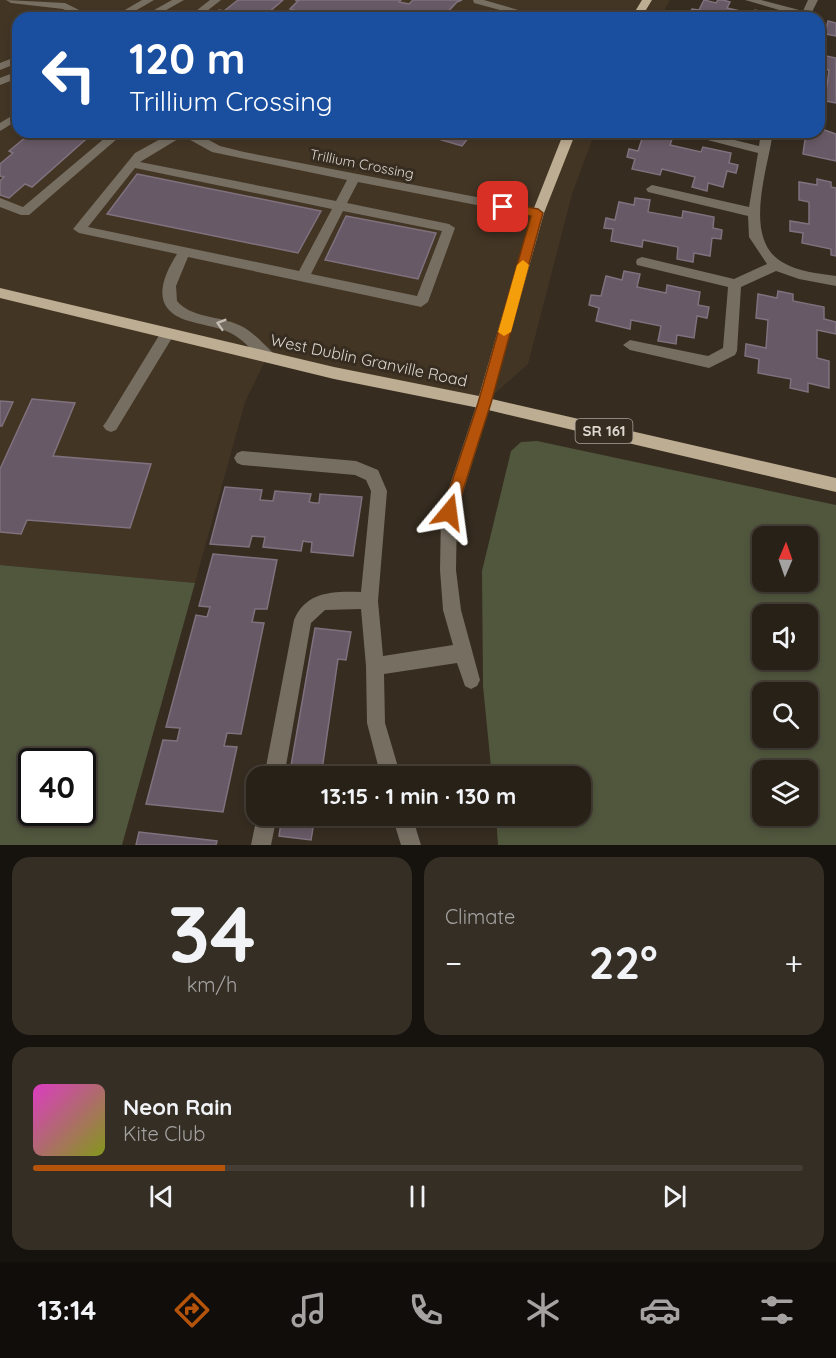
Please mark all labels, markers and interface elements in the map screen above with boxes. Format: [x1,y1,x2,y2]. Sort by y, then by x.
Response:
text: 120 m [129,32,246,85]
icon: left [30,36,108,114]
text: Trillium Crossing [129,84,333,118]
street label: Trillium Crossing [308,145,416,183]
pin [477,181,528,232]
icon: arrive [486,190,519,223]
one-way arrow [216,319,227,331]
street label: West Dublin Granville Road [269,329,469,391]
road number: SR 161 [576,419,632,443]
position arrow [417,480,481,544]
north arrow [752,526,818,592]
map controls [752,526,818,826]
button: sound [752,604,818,670]
button: search [752,682,818,748]
speed limit sign: 40 [18,748,96,826]
button: layers [752,760,818,826]
text: 13:15 · 1 min · 130 m [321,782,516,810]
text: 34 [168,884,256,982]
text: Climate [445,904,515,929]
text: 22° [589,934,658,990]
text: − [445,942,462,983]
text: + [784,942,803,983]
text: km/h [187,972,237,997]
text: Neon Rain [123,1093,232,1121]
text: Kite Club [123,1121,205,1146]
icon: previous [145,1180,178,1213]
icon: pause [401,1180,434,1213]
icon: next [658,1180,691,1213]
icon: directions [171,1289,213,1331]
icon: music [288,1289,330,1331]
icon: phone [405,1289,447,1331]
icon: climate [522,1289,564,1331]
icon: car [639,1289,681,1331]
icon: filters [756,1289,798,1331]
text: 13:14 [38,1293,96,1327]

